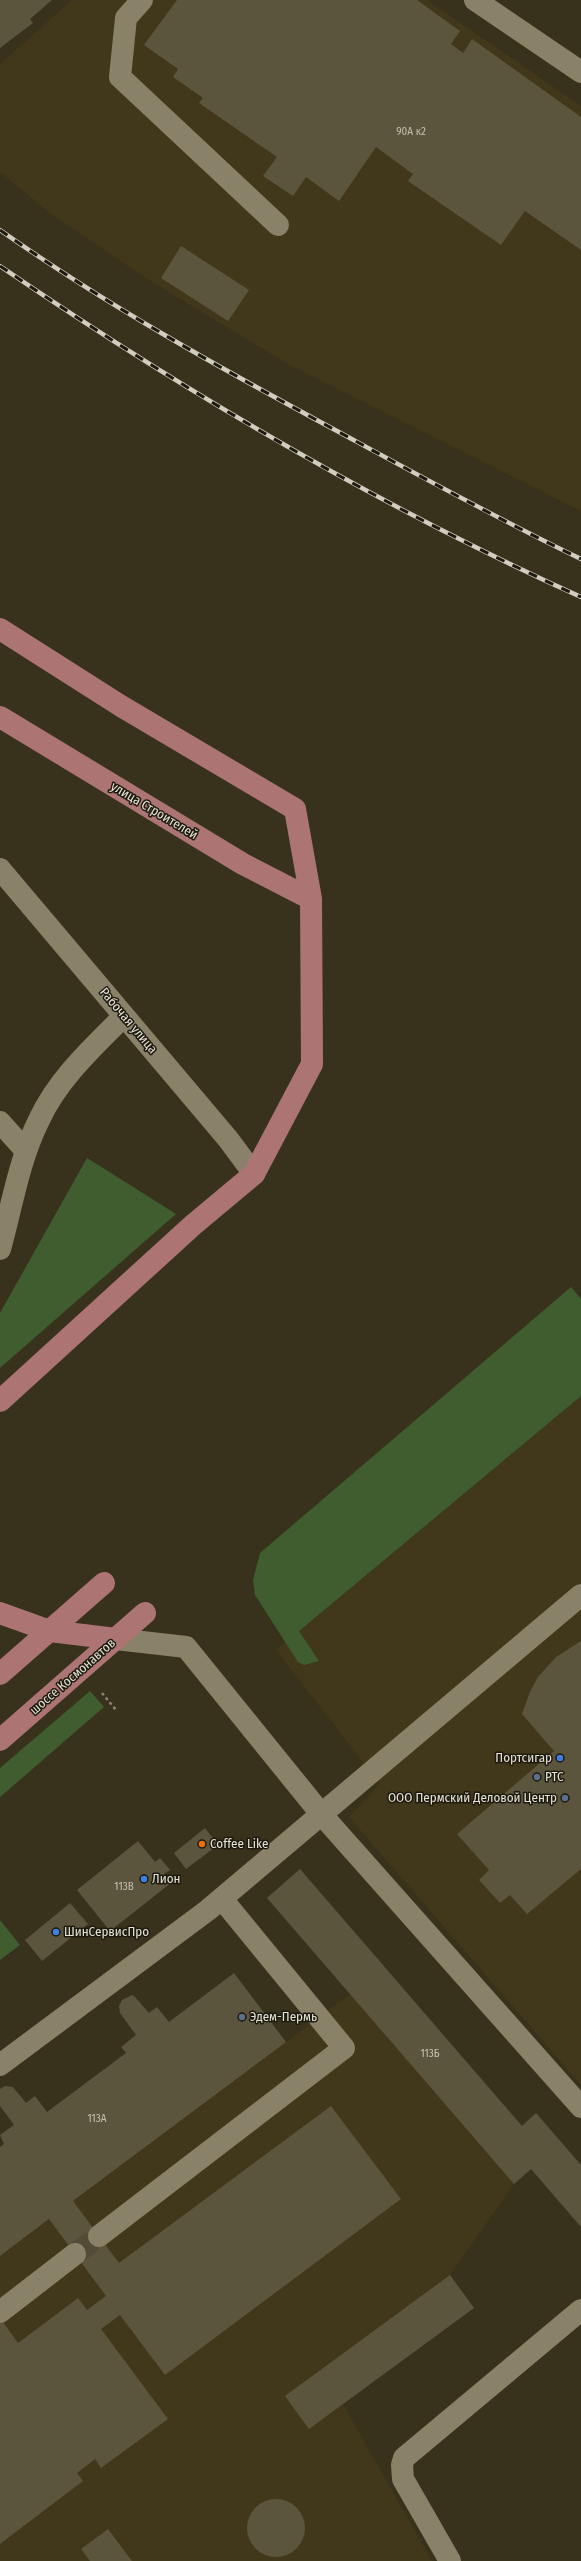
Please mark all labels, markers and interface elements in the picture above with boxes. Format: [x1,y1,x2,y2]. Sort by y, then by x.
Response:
house number: 90А к2 [396,125,426,139]
street label: улица Строителей [108,779,200,843]
street label: Рабочая улица [96,985,160,1057]
street label: шоссе Космонавтов [27,1636,119,1718]
place label: Портсигар [495,1750,552,1766]
marker: Портсигар [555,1753,565,1763]
place label: РТС [545,1769,564,1785]
marker: РТС [532,1772,542,1782]
place label: ООО Пермский Деловой Центр [388,1790,557,1806]
marker: ООО Пермский Деловой Центр [560,1793,570,1803]
place label: Coffee Like [210,1836,268,1852]
marker: Coffee Like [197,1839,207,1849]
place label: Лион [152,1871,180,1887]
marker: Лион [139,1874,149,1884]
house number: 113В [114,1880,134,1894]
place label: ШинСервисПро [64,1924,149,1940]
marker: ШинСервисПро [51,1927,61,1937]
place label: Эдем-Пермь [250,2009,317,2025]
marker: Эдем-Пермь [237,2012,247,2022]
house number: 113Б [420,2047,440,2061]
house number: 113А [87,2112,107,2126]

